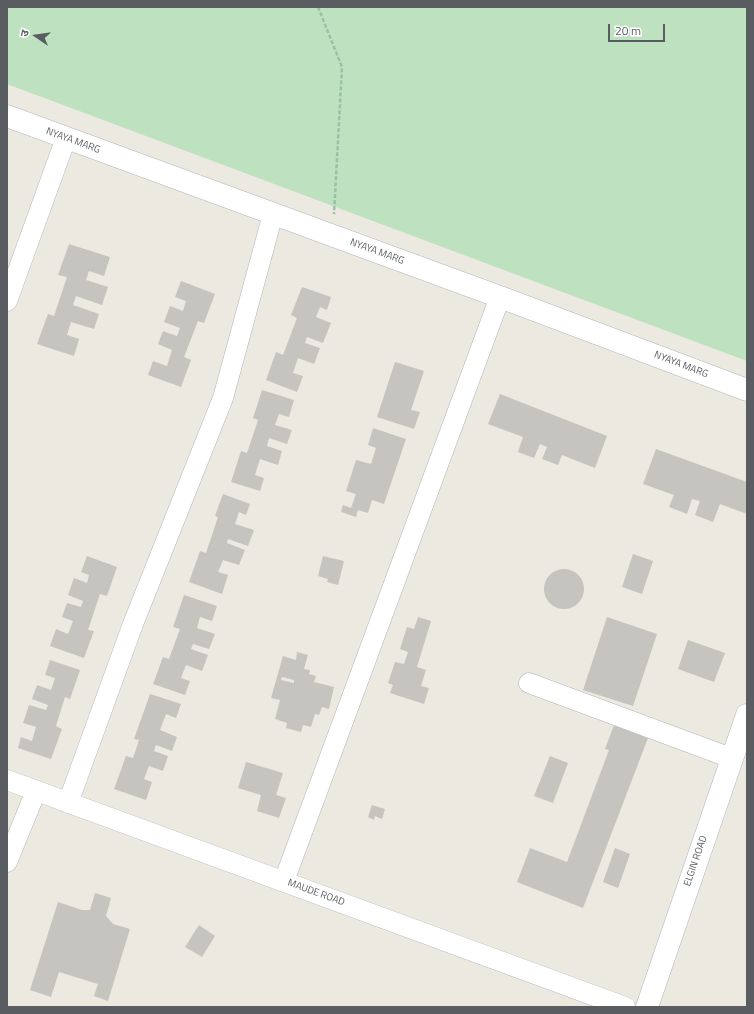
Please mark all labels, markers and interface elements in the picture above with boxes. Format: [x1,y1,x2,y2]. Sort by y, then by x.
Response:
north arrow [16,16,56,56]
scale bar [610,16,667,42]
text: 20 m [615,21,641,40]
text: उ [16,28,33,38]
street label: NYAYA MARG [44,126,102,156]
street label: NYAYA MARG [348,237,406,267]
street label: NYAYA MARG [652,349,710,381]
street label: ELGIN ROAD [682,834,710,888]
street label: MAUDE ROAD [286,877,346,909]

